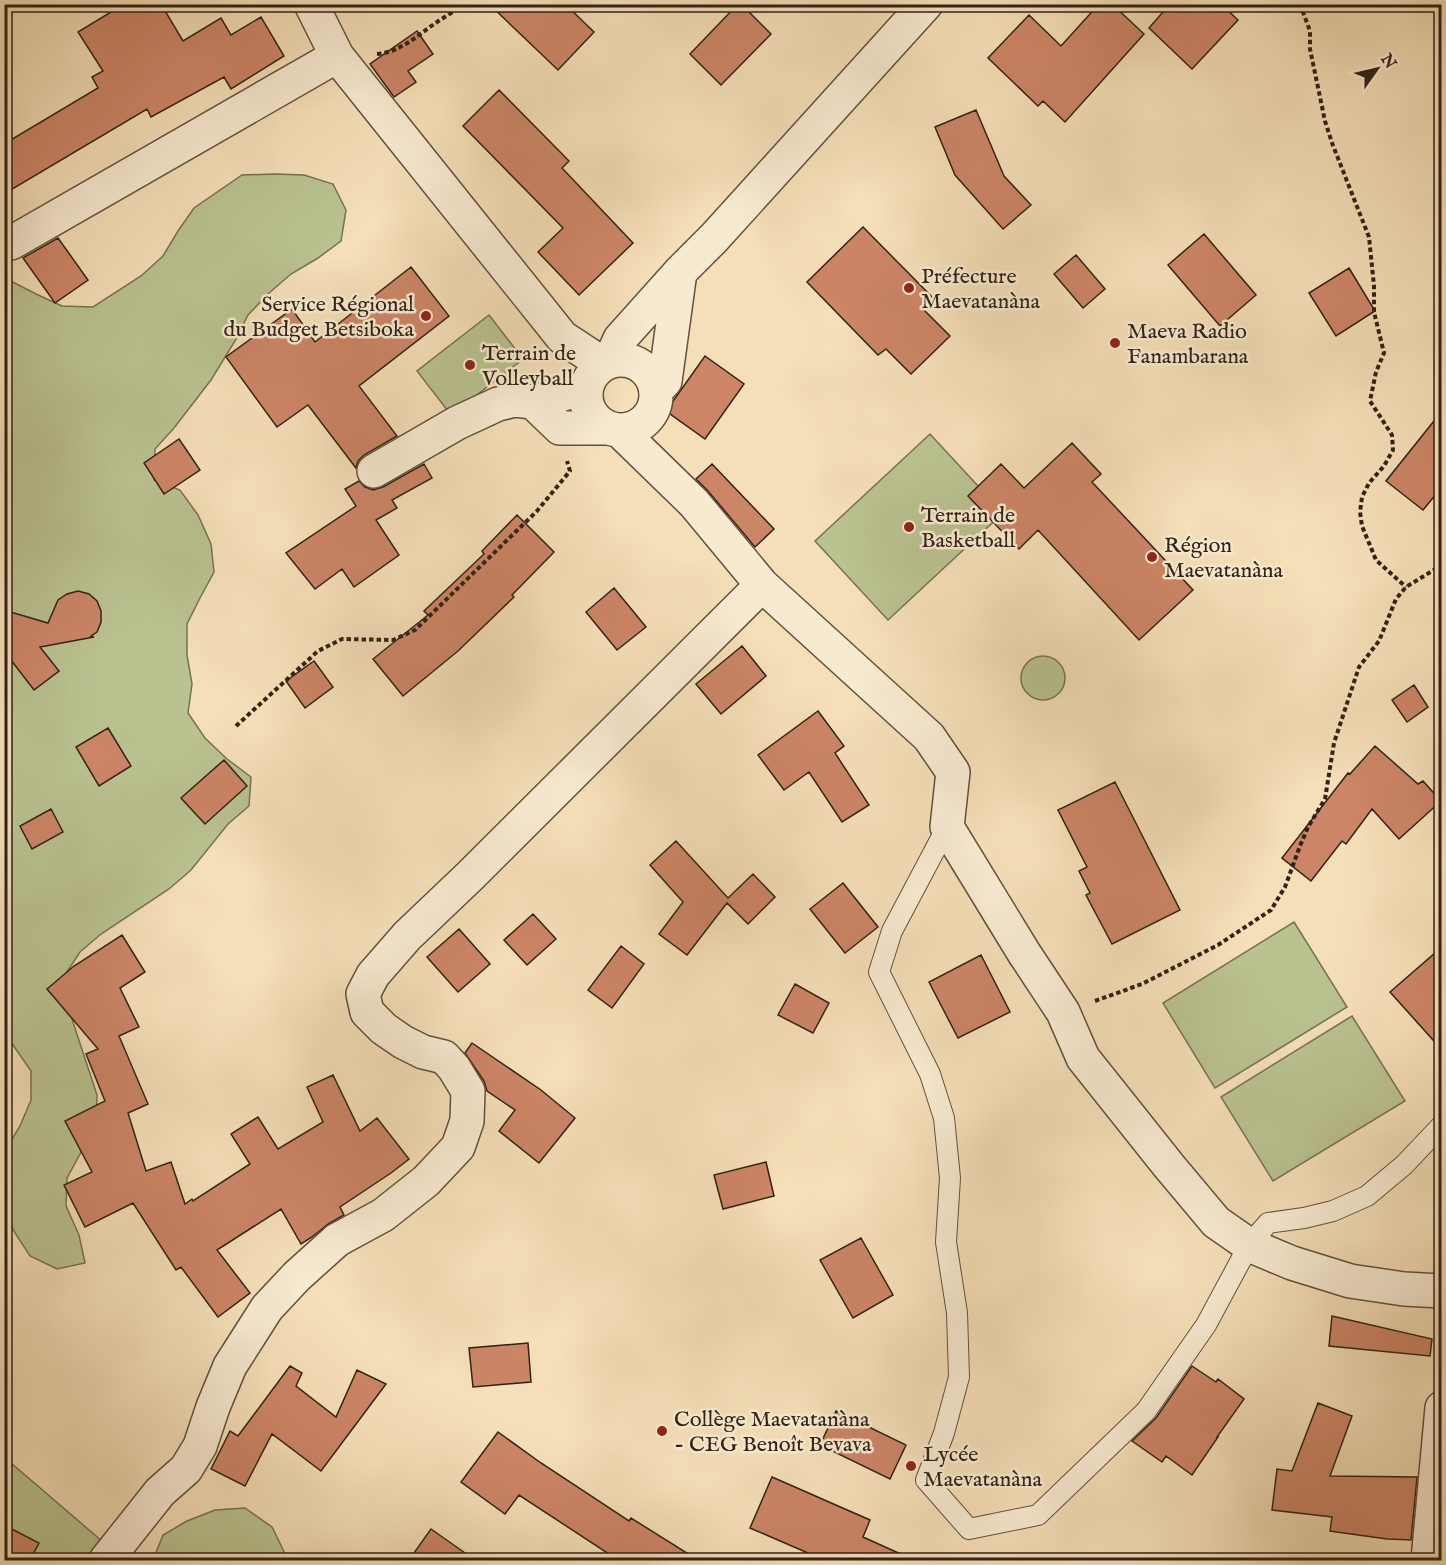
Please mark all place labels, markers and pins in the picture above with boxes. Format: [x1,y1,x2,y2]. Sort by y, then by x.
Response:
place label: Préfecture Maevatanàna [921,263,1041,316]
marker: Préfecture Maevatanàna [902,281,916,295]
place label: Service Régional du Budget Betsiboka [223,291,414,344]
marker: Service Régional du Budget Betsiboka [419,309,433,323]
place label: Maeva Radio Fanambarana [1127,318,1249,371]
marker: Maeva Radio Fanambarana [1108,336,1122,350]
place label: Terrain de Volleyball [481,340,576,393]
marker: Terrain de Volleyball [463,358,477,372]
place label: Terrain de Basketball [921,502,1015,555]
marker: Terrain de Basketball [902,520,916,534]
place label: Région Maevatanàna [1164,532,1284,585]
marker: Région Maevatanàna [1145,550,1159,564]
place label: Collège Maevatanàna - CEG Benoît Bevava [674,1406,872,1459]
marker: Collège Maevatanàna - CEG Benoît Bevava [655,1424,669,1438]
place label: Lycée Maevatanàna [923,1441,1043,1494]
marker: Lycée Maevatanàna [904,1459,918,1473]

